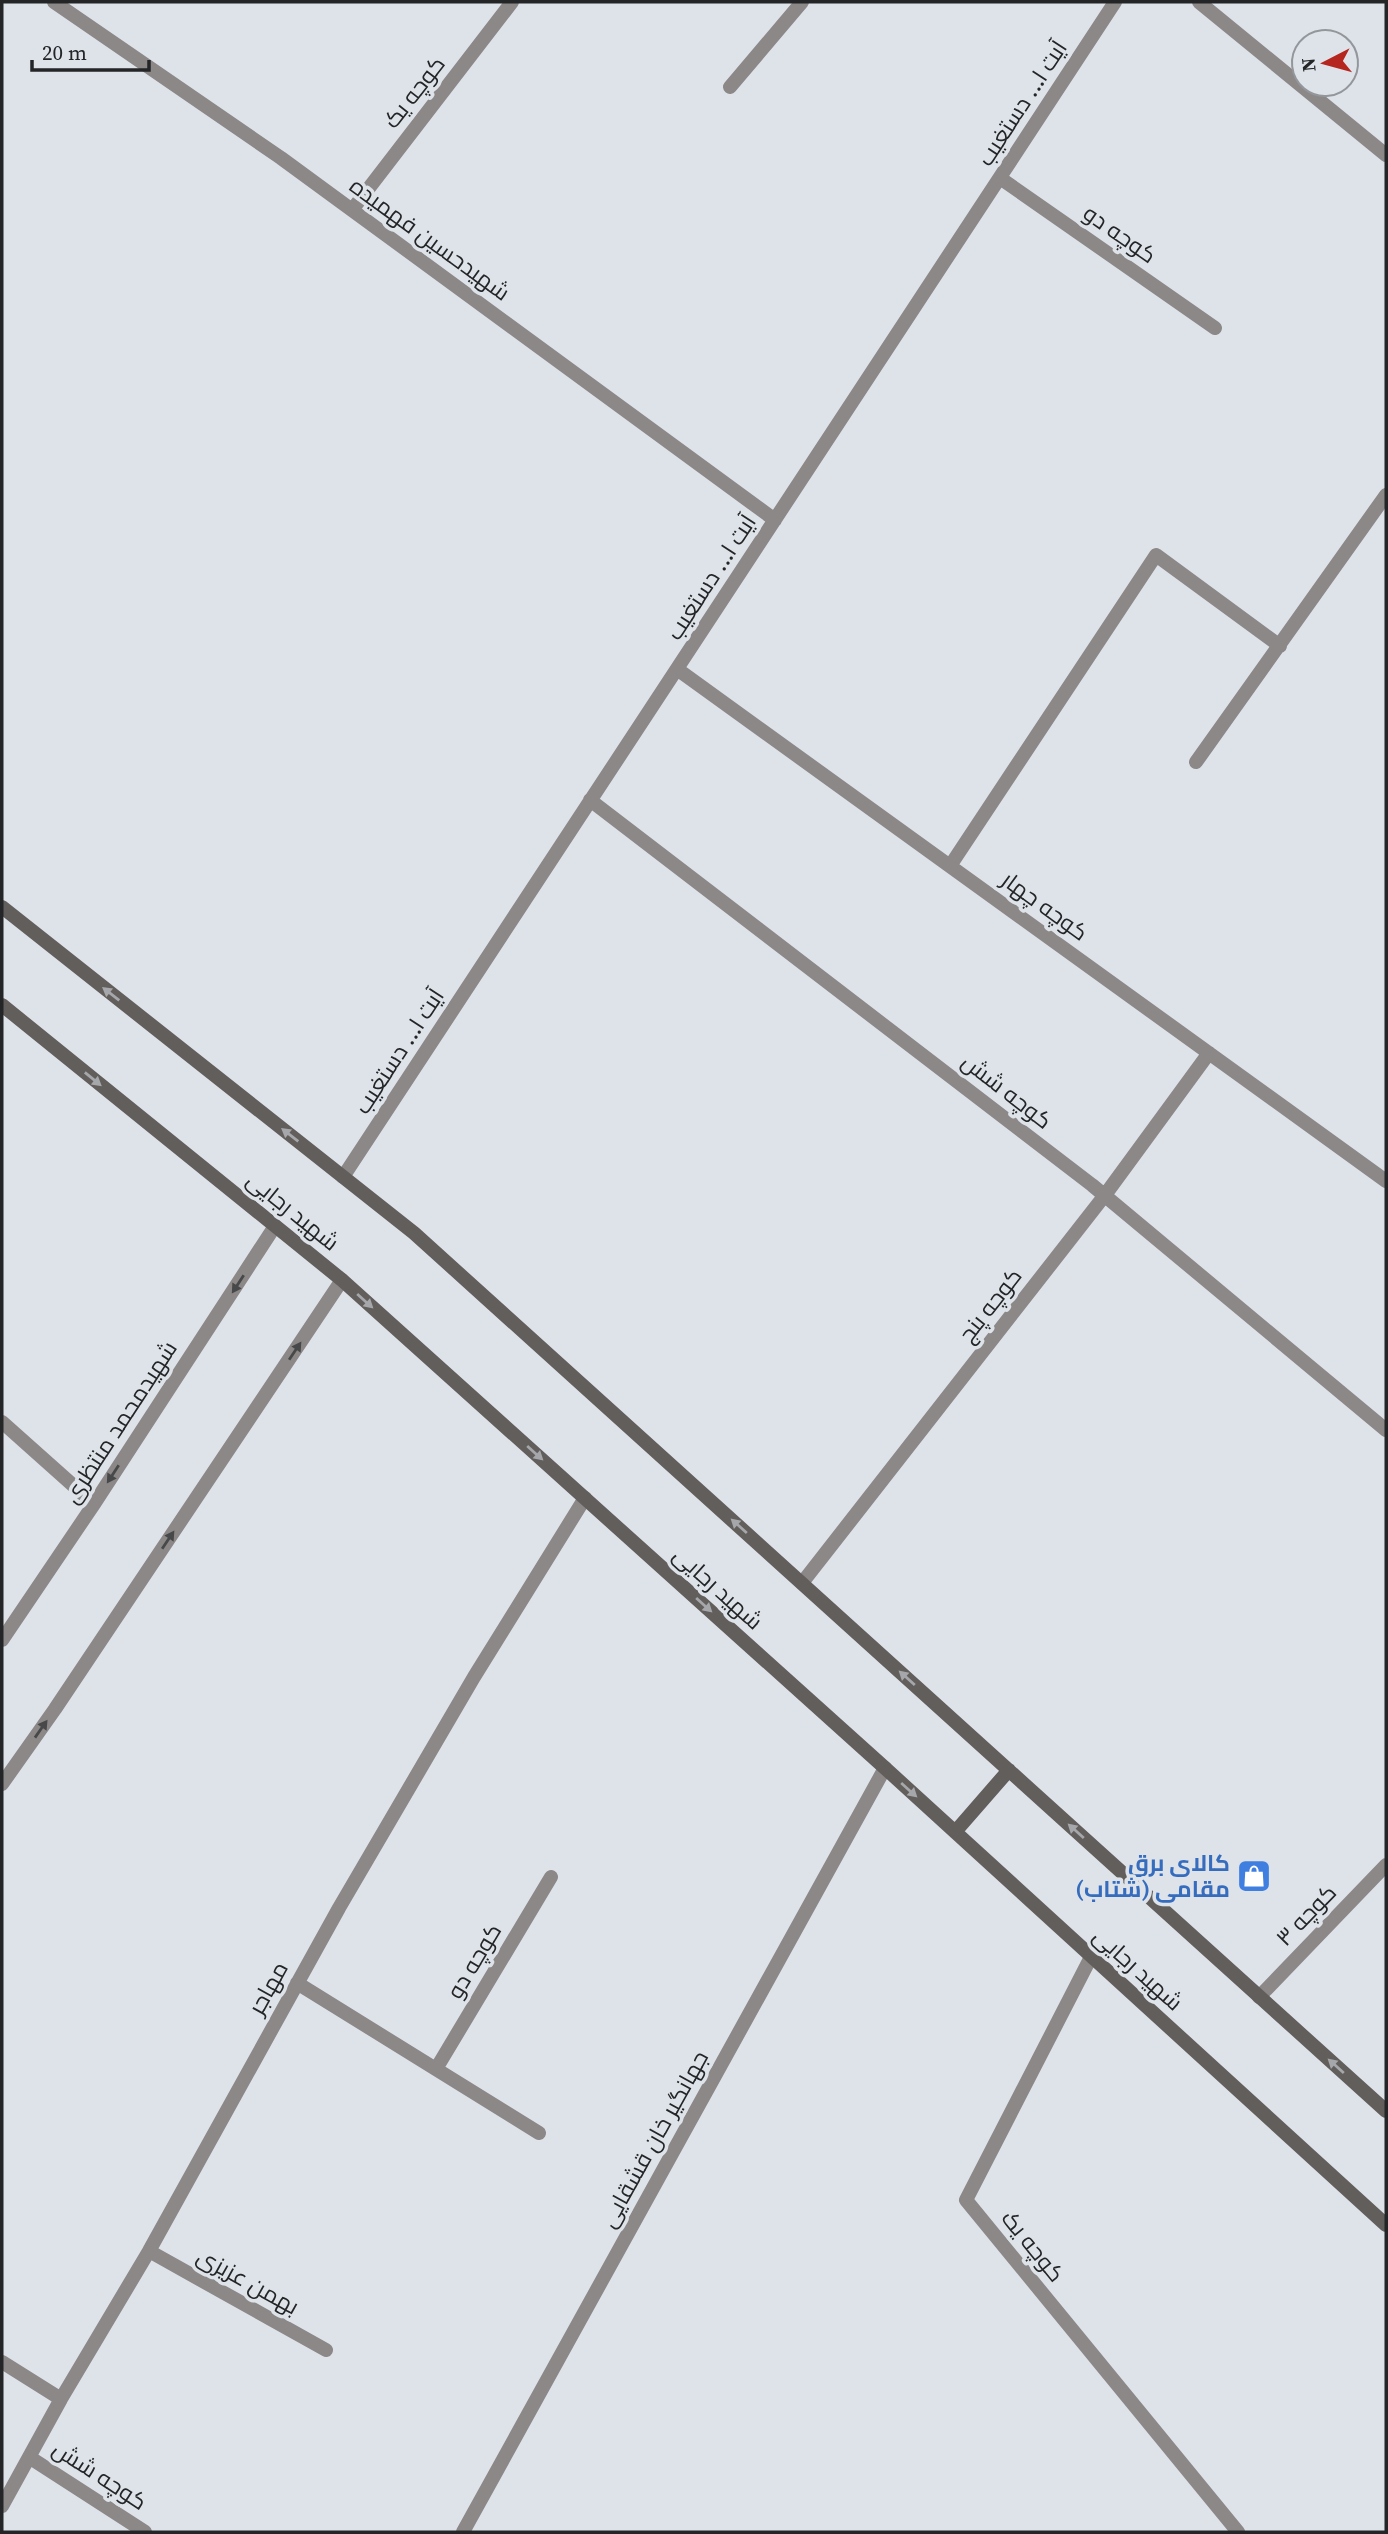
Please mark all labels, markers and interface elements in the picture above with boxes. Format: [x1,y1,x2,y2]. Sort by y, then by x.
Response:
scale bar [32,28,149,72]
north arrow [1290,28,1360,98]
street label: آیت ا... دستغیب [969,34,1075,172]
text: 20 m [42,38,87,67]
street label: کوچه یک [376,49,452,135]
text: N [1294,56,1322,73]
street label: شهیدحسین فهمیده [343,170,517,308]
street label: کوچه دو [1077,197,1163,271]
street label: آیت ا... دستغیب [658,508,764,646]
street label: کوچه چهار [994,863,1095,948]
street label: آیت ا... دستغیب [346,982,452,1120]
one-way arrow [103,986,121,1001]
street label: کوچه شش [955,1046,1059,1136]
one-way arrow [83,1071,101,1086]
one-way arrow [281,1127,299,1142]
street label: شهید رجایی [240,1164,346,1258]
street label: کوچه پنج [951,1261,1029,1349]
one-way arrow [231,1274,244,1293]
one-way arrow [357,1293,374,1308]
street label: شهیدمحمد منتظری [55,1334,185,1510]
one-way arrow [288,1342,302,1360]
one-way arrow [526,1445,544,1461]
one-way arrow [107,1464,120,1484]
one-way arrow [730,1518,747,1534]
one-way arrow [162,1530,175,1550]
street label: شهید رجایی [666,1539,770,1637]
one-way arrow [695,1597,713,1613]
one-way arrow [898,1670,916,1686]
one-way arrow [34,1720,48,1738]
one-way arrow [900,1782,917,1798]
one-way arrow [1067,1823,1085,1839]
place label: کالای برق مقامی (شتاب) [1075,1847,1230,1905]
shop icon: کالای برق مقامی (شتاب) [1235,1857,1273,1895]
street label: کوچه ۳ [1269,1877,1343,1953]
street label: کوچه دو [439,1917,509,2005]
street label: شهید رجایی [1086,1920,1190,2018]
street label: مهاجر [239,1956,296,2022]
street label: جهانگیر خان قشقایی [592,2045,716,2233]
one-way arrow [1327,2058,1344,2074]
street label: کوچه یک [994,2203,1072,2289]
street label: بهمن عزیزی [191,2240,305,2322]
street label: کوچه شش [47,2432,153,2518]

